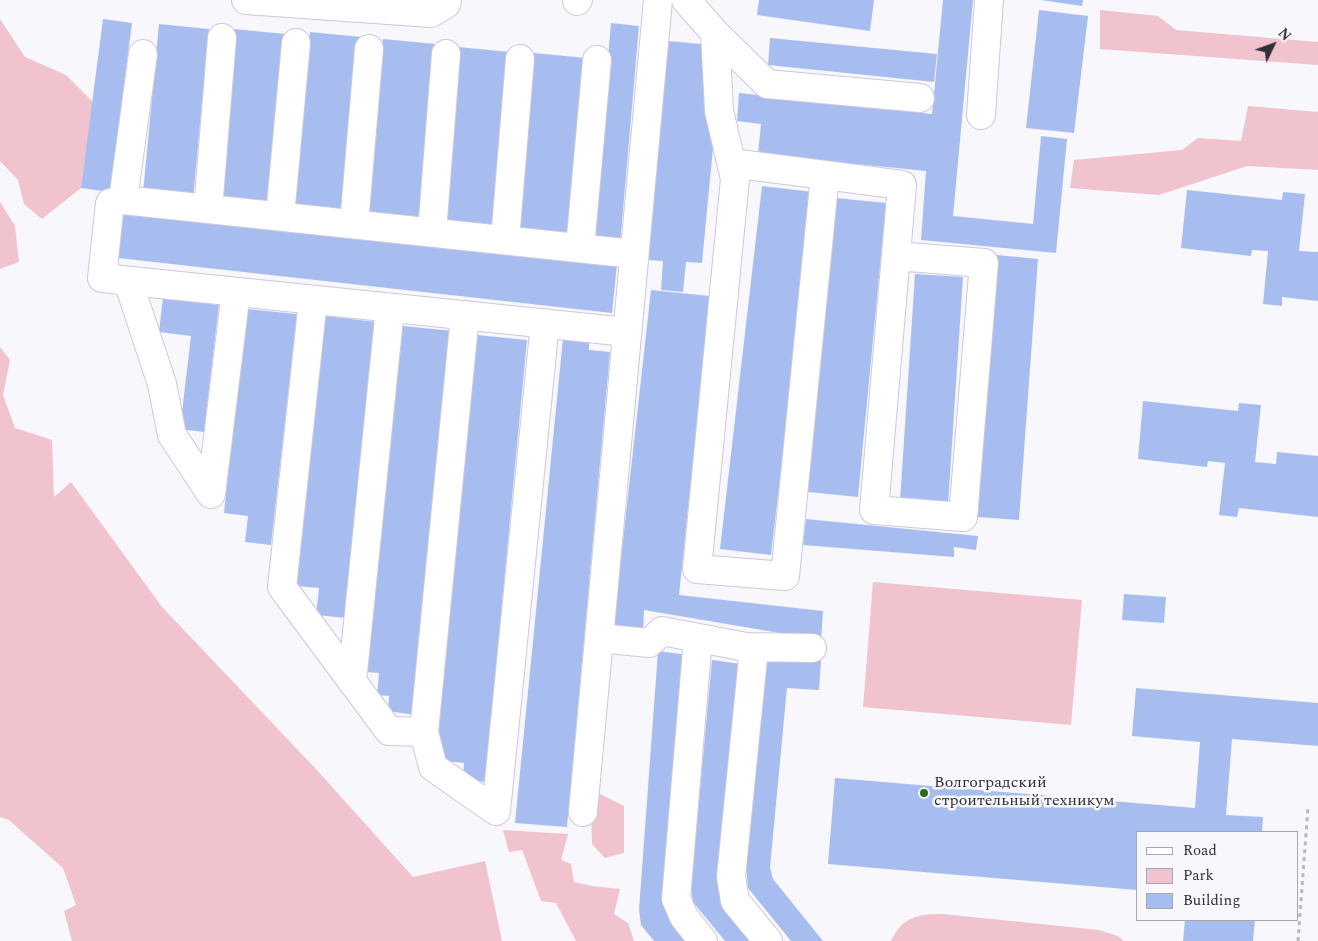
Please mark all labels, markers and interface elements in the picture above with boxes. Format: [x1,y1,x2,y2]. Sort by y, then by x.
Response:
north arrow [1248,20,1298,70]
text: N [1273,23,1296,46]
place label: Волгоградский строительный техникум [934,774,1114,812]
marker: Волгоградский строительный техникум [918,787,930,799]
legend [1136,831,1298,921]
text: Road [1183,839,1217,862]
text: Park [1183,864,1214,887]
text: Building [1183,889,1240,912]

